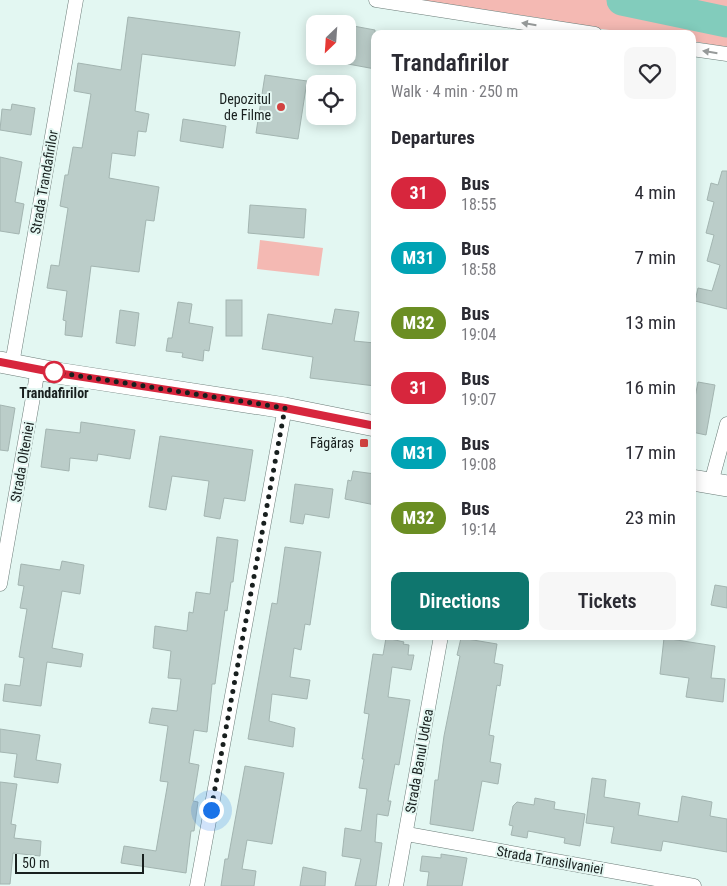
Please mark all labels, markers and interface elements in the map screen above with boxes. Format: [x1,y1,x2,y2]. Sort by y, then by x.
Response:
north arrow [306,15,356,65]
map controls [306,15,356,125]
one-way arrow [521,19,537,27]
button: heart [624,47,676,99]
one-way arrow [701,47,717,55]
text: Trandafirilor [391,49,509,77]
button: locate [306,75,356,125]
text: Walk · 4 min · 250 m [391,82,518,101]
place label: Depozitul de Filme [219,91,271,123]
marker: Depozitul de Filme [275,101,287,113]
text: Departures [391,126,475,149]
street label: Strada Trandafirilor [27,129,61,235]
text: Bus [461,172,490,195]
text: 4 min [634,181,676,204]
text: 31 [409,182,428,203]
text: 18:55 [461,195,496,214]
text: Bus [461,237,490,260]
text: 7 min [634,246,676,269]
text: M31 [403,247,434,268]
text: 18:58 [461,260,496,279]
text: Bus [461,302,490,325]
text: 13 min [625,311,676,334]
text: M32 [403,312,434,333]
text: 19:04 [461,325,496,344]
marker: Trandafirilor [43,361,65,383]
text: Bus [461,367,490,390]
text: 16 min [625,376,676,399]
text: 31 [409,377,428,398]
place label: Trandafirilor [19,385,89,401]
text: 19:07 [461,390,496,409]
street label: Strada Olteniei [7,421,37,503]
text: Bus [461,432,490,455]
place label: Făgăraș [310,435,354,452]
marker: Făgăraș [358,437,370,449]
text: 17 min [625,441,676,464]
text: M31 [403,442,434,463]
text: 19:08 [461,455,496,474]
text: Bus [461,497,490,520]
text: 23 min [625,506,676,529]
text: M32 [403,507,434,528]
text: 19:14 [461,520,496,539]
button: Directions [391,572,529,630]
button: Tickets [539,572,676,630]
street label: Strada Banul Udrea [402,708,436,814]
your location [199,798,224,823]
street label: Strada Transilvaniei [495,843,605,877]
scale bar [15,851,144,874]
text: 50 m [22,855,50,871]

